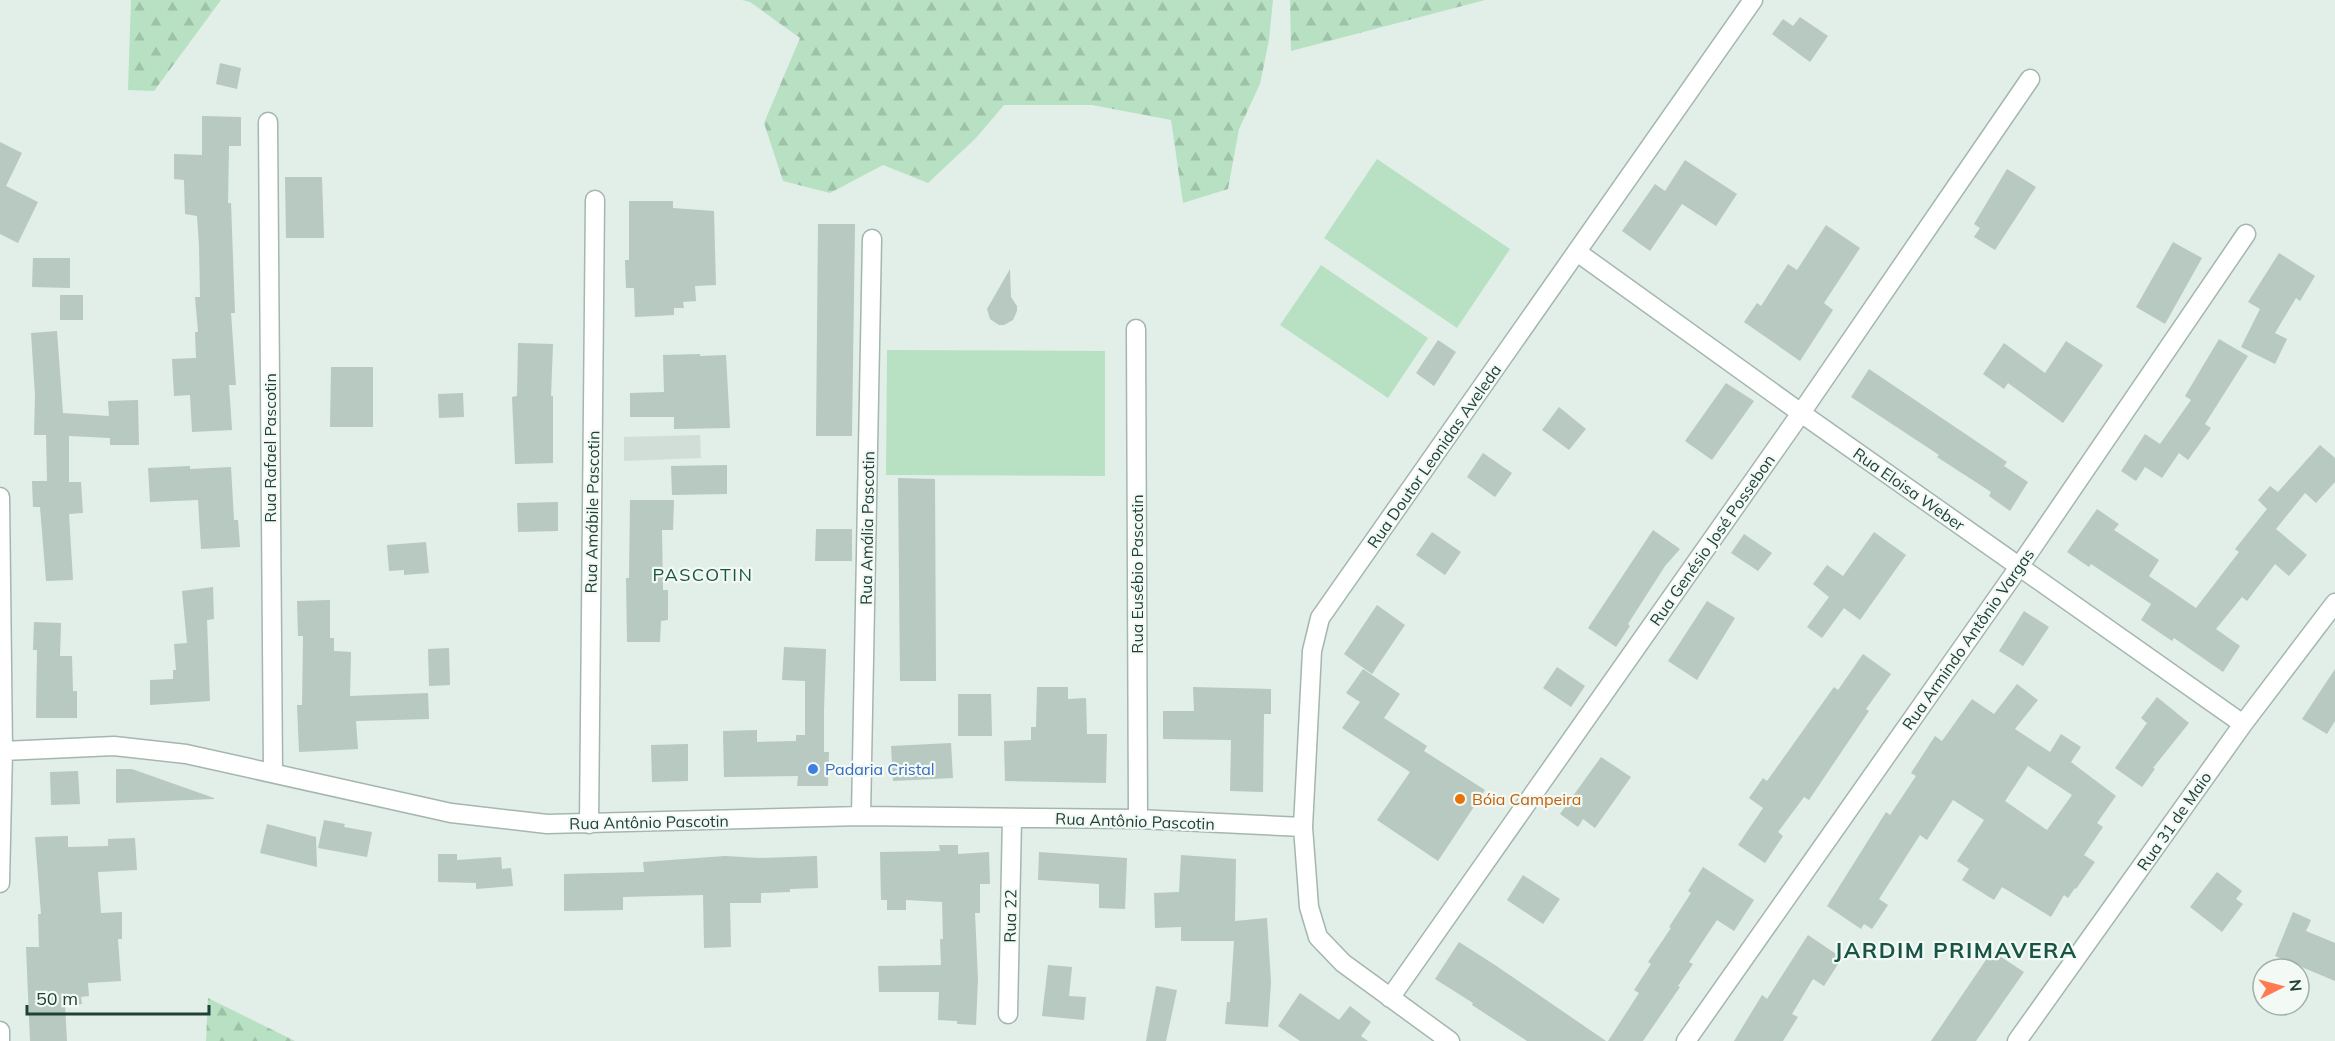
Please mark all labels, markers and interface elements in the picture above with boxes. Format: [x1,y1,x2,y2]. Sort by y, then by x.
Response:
street label: Rua Doutor Leonidas Aveleda [1363,360,1505,552]
street label: Rua Rafael Pascotin [260,373,280,523]
street label: Rua Amábile Pascotin [581,430,603,594]
street label: Rua Eloisa Weber [1849,443,1969,535]
street label: Rua Genésio José Possebon [1645,450,1779,630]
street label: Rua Amália Pascotin [856,451,878,605]
street label: Rua Eusébio Pascotin [1127,494,1147,654]
street label: Rua Armindo Antônio Vargas [1898,544,2038,734]
district label: PASCOTIN [653,563,753,586]
place label: Padaria Cristal [825,759,935,779]
marker: Padaria Cristal [806,762,820,776]
street label: Rua 31 de Maio [2132,768,2216,874]
place label: Bóia Campeira [1472,789,1581,809]
marker: Bóia Campeira [1453,792,1467,806]
street label: Rua Antônio Pascotin [1055,808,1215,834]
street label: Rua Antônio Pascotin [569,811,729,833]
street label: Rua 22 [1000,889,1020,943]
district label: JARDIM PRIMAVERA [1834,936,2078,964]
north arrow [2251,957,2311,1017]
scale bar [27,978,208,1016]
text: N [2285,978,2306,992]
text: 50 m [36,987,78,1010]

